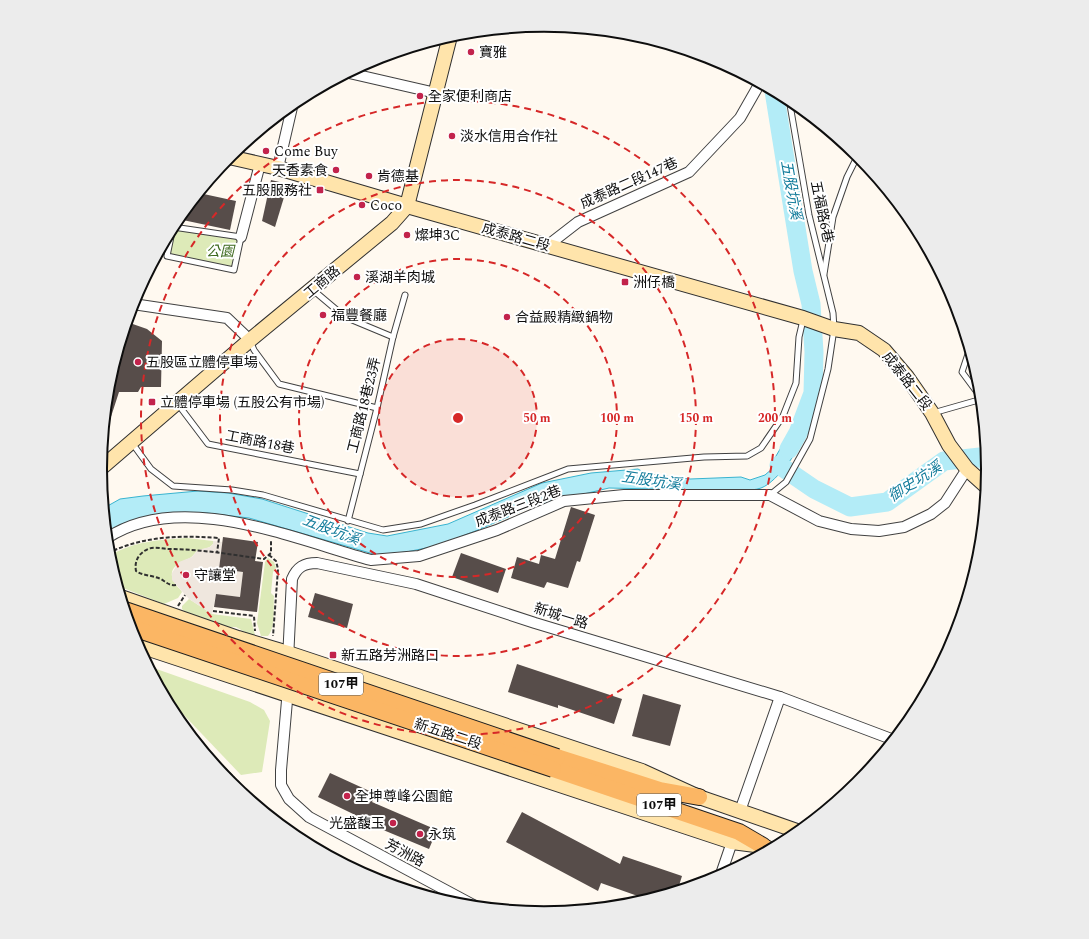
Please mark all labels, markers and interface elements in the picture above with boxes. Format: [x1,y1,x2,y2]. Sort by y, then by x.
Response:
place label: 寶雅 [479,42,507,63]
marker: 寶雅 [466,47,476,57]
place label: 全家便利商店 [428,86,512,107]
marker: 全家便利商店 [415,91,425,101]
place label: 淡水信用合作社 [460,126,558,147]
marker: 淡水信用合作社 [447,131,457,141]
place label: Come Buy [274,141,339,162]
marker: Come Buy [261,146,271,156]
street label: 成泰路二段147巷 [577,152,681,214]
water label: 五股坑溪 [774,158,808,224]
place label: 天香素食 [272,160,328,181]
marker: 天香素食 [331,165,341,175]
place label: 肯德基 [377,166,419,187]
marker: 肯德基 [364,171,374,181]
street label: 五福路6巷 [805,179,839,245]
place label: 五股服務社 [242,180,312,201]
marker: 五股服務社 [315,185,325,195]
place label: Coco [370,195,402,216]
marker: Coco [357,200,367,210]
street label: 成泰路二段 [479,217,553,257]
place label: 燦坤3C [415,225,460,246]
marker: 燦坤3C [402,230,412,240]
park label: 公園 [206,241,236,262]
street label: 工商路 [299,260,345,304]
place label: 溪湖羊肉城 [365,267,435,288]
marker: 溪湖羊肉城 [352,272,362,282]
place label: 洲仔橋 [633,272,675,293]
marker: 洲仔橋 [620,277,630,287]
place label: 福豐餐廳 [331,305,387,326]
place label: 合益殿精緻鍋物 [515,307,613,328]
marker: 福豐餐廳 [318,310,328,320]
marker: 合益殿精緻鍋物 [502,312,512,322]
street label: 成泰路二段 [877,347,937,415]
place label: 五股區立體停車場 [146,352,258,373]
street label: 工商路18巷23弄 [342,355,386,455]
marker: 五股區立體停車場 [133,357,143,367]
place label: 立體停車場 (五股公有市場) [160,392,325,413]
marker: 立體停車場 (五股公有市場) [147,397,157,407]
text: 50 m [523,409,551,428]
text: 100 m [600,409,634,428]
text: 150 m [679,409,713,428]
text: 200 m [758,409,792,428]
centre of rings [451,411,465,425]
street label: 工商路18巷 [224,425,296,459]
water label: 御史坑溪 [884,455,948,508]
water label: 五股坑溪 [620,465,684,497]
street label: 成泰路三段2巷 [472,480,564,532]
water label: 五股坑溪 [299,509,365,552]
place label: 守讓堂 [194,565,236,586]
marker: 守讓堂 [181,570,191,580]
street label: 新城一路 [531,598,591,634]
place label: 新五路芳洲路口 [341,645,439,666]
marker: 新五路芳洲路口 [328,650,338,660]
road number: 107甲 [319,673,363,695]
street label: 新五路二段 [411,713,485,755]
place label: 全坤尊峰公園館 [355,786,453,807]
marker: 全坤尊峰公園館 [342,791,352,801]
road number: 107甲 [637,794,681,816]
place label: 光盛馥玉 [329,813,385,834]
marker: 光盛馥玉 [388,818,398,828]
place label: 永筑 [428,824,456,845]
marker: 永筑 [415,829,425,839]
street label: 芳洲路 [382,834,428,872]

